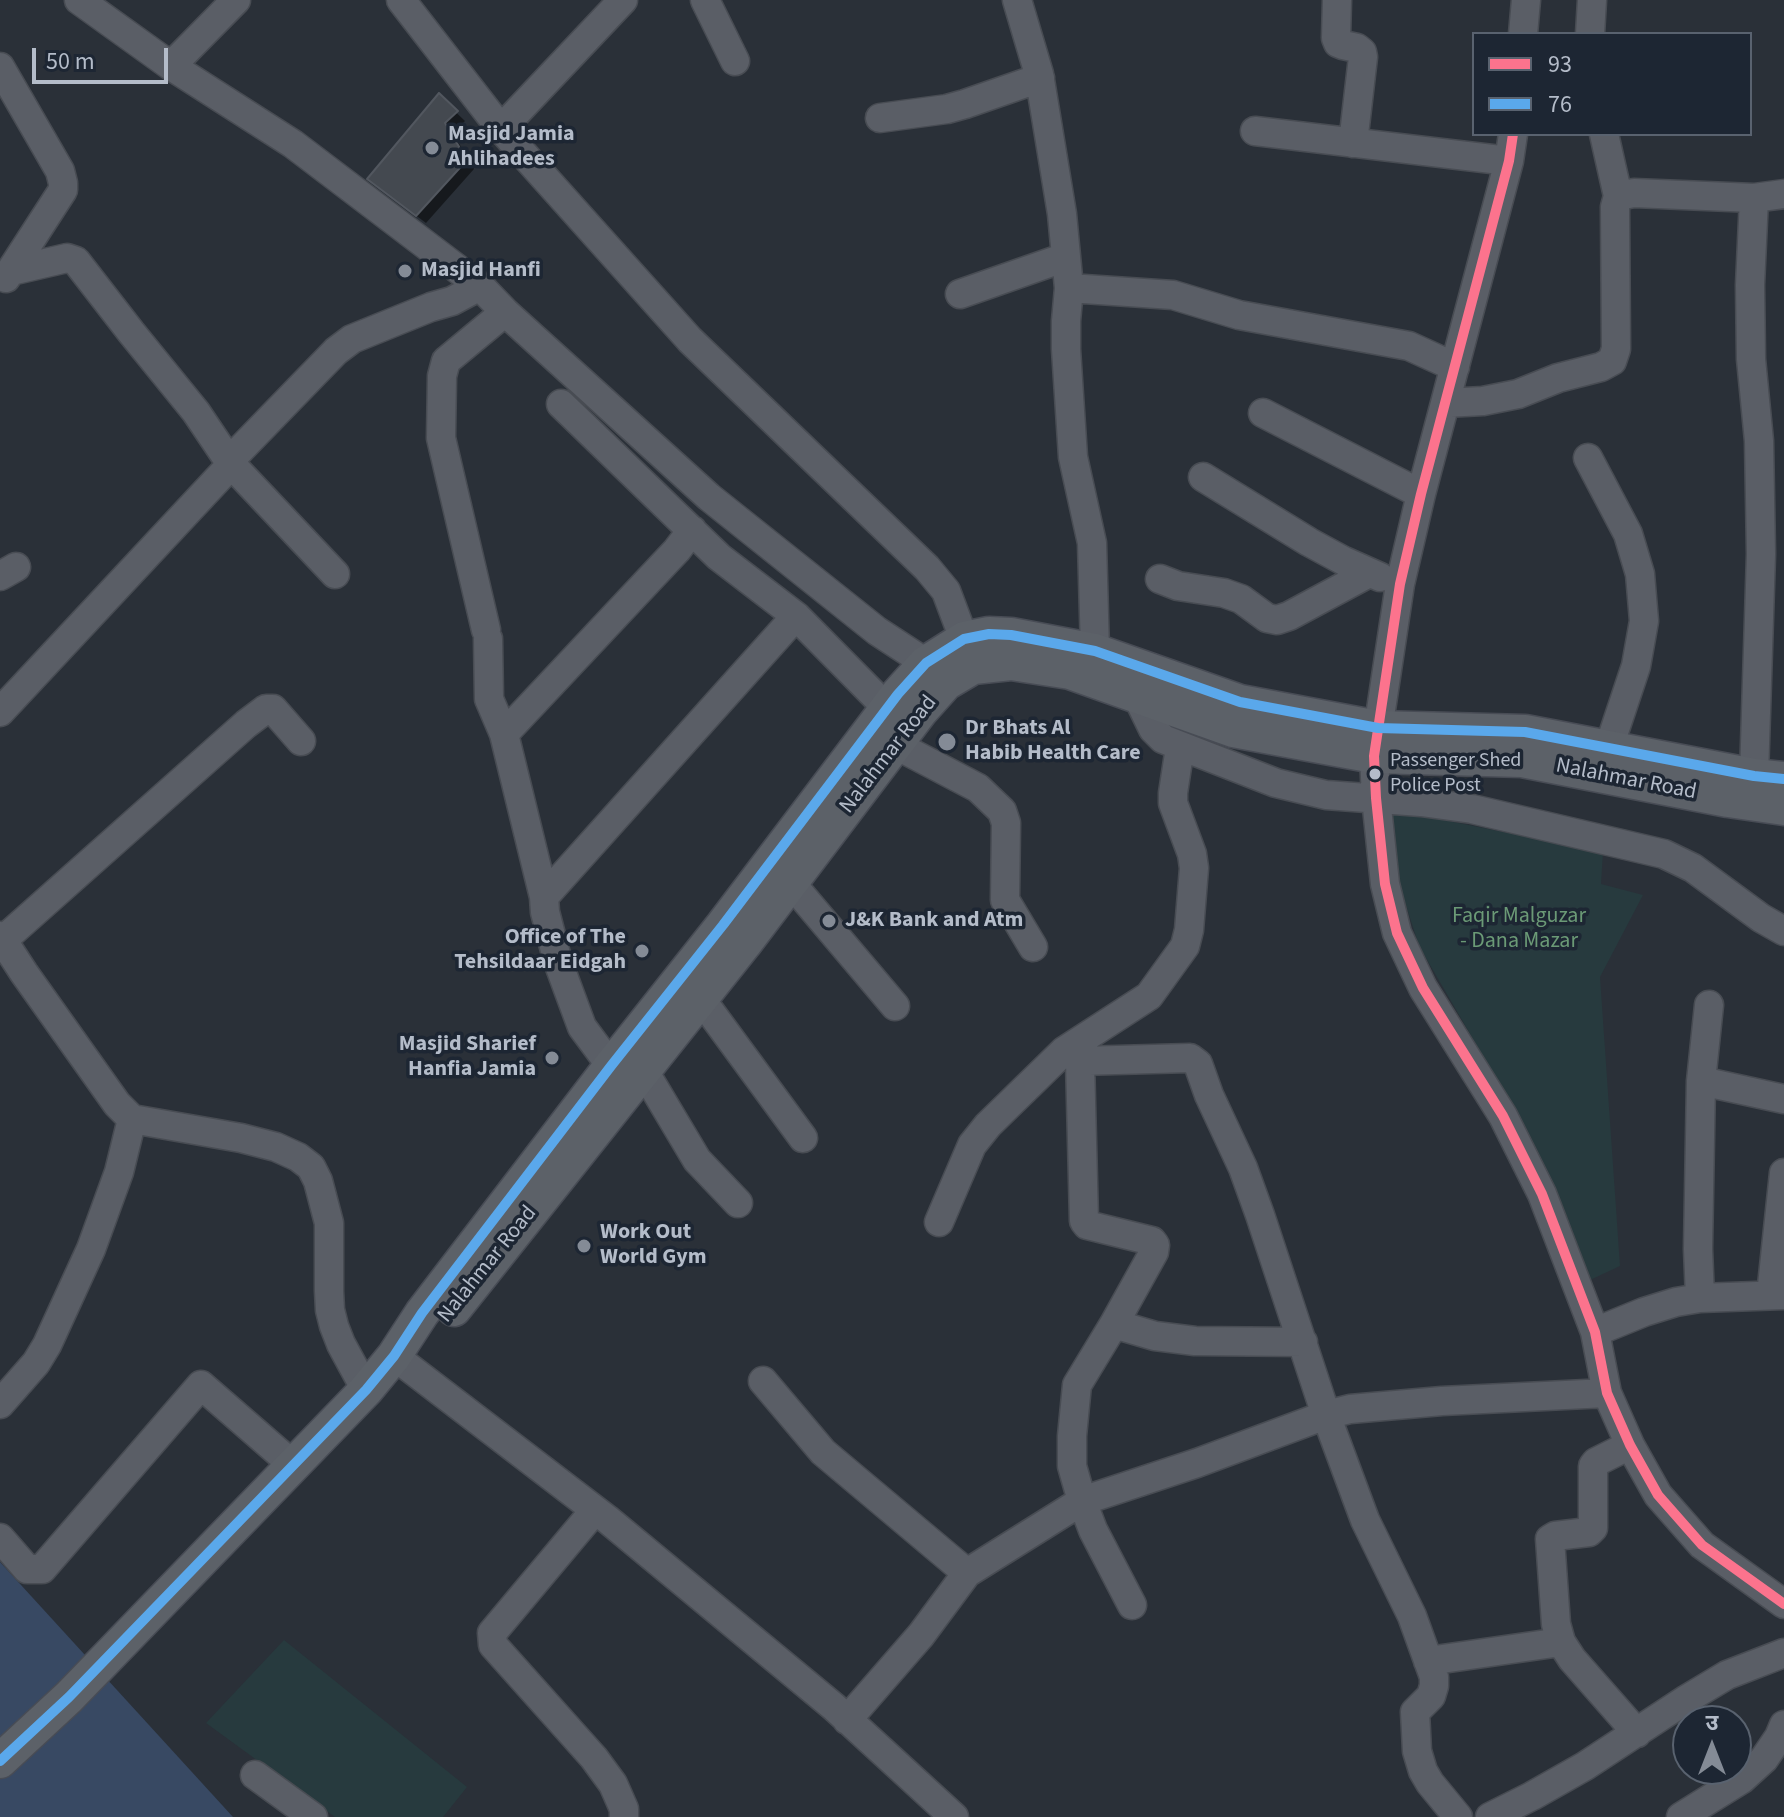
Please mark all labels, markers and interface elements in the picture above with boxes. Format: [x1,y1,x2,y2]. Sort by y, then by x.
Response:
scale bar [36,32,172,82]
legend [1472,32,1752,136]
text: 50 m [46,44,95,79]
text: 93 [1548,47,1572,82]
text: 76 [1548,87,1572,122]
place label: Masjid Jamia Ahlihadees [448,122,575,174]
marker: Masjid Jamia Ahlihadees [423,139,441,157]
place label: Masjid Hanfi [421,258,541,284]
marker: Masjid Hanfi [396,262,414,280]
street label: Nalahmar Road [835,691,943,819]
place label: Dr Bhats Al Habib Health Care [965,716,1141,768]
marker: Dr Bhats Al Habib Health Care [936,731,958,753]
place label: Passenger Shed Police Post [1390,750,1521,797]
street label: Nalahmar Road [1554,753,1698,807]
marker: Passenger Shed Police Post [1367,766,1383,782]
park label: Faqir Malguzar - Dana Mazar [1452,904,1586,956]
place label: J&K Bank and Atm [845,908,1023,934]
marker: J&K Bank and Atm [820,912,838,930]
place label: Office of The Tehsildaar Eidgah [454,925,626,976]
marker: Office of The Tehsildaar Eidgah [633,942,651,960]
place label: Masjid Sharief Hanfia Jamia [399,1032,536,1084]
marker: Masjid Sharief Hanfia Jamia [543,1049,561,1067]
street label: Nalahmar Road [433,1201,543,1329]
place label: Work Out World Gym [600,1220,707,1272]
marker: Work Out World Gym [575,1237,593,1255]
north arrow [1672,1705,1752,1785]
text: उ [1706,1707,1718,1739]

